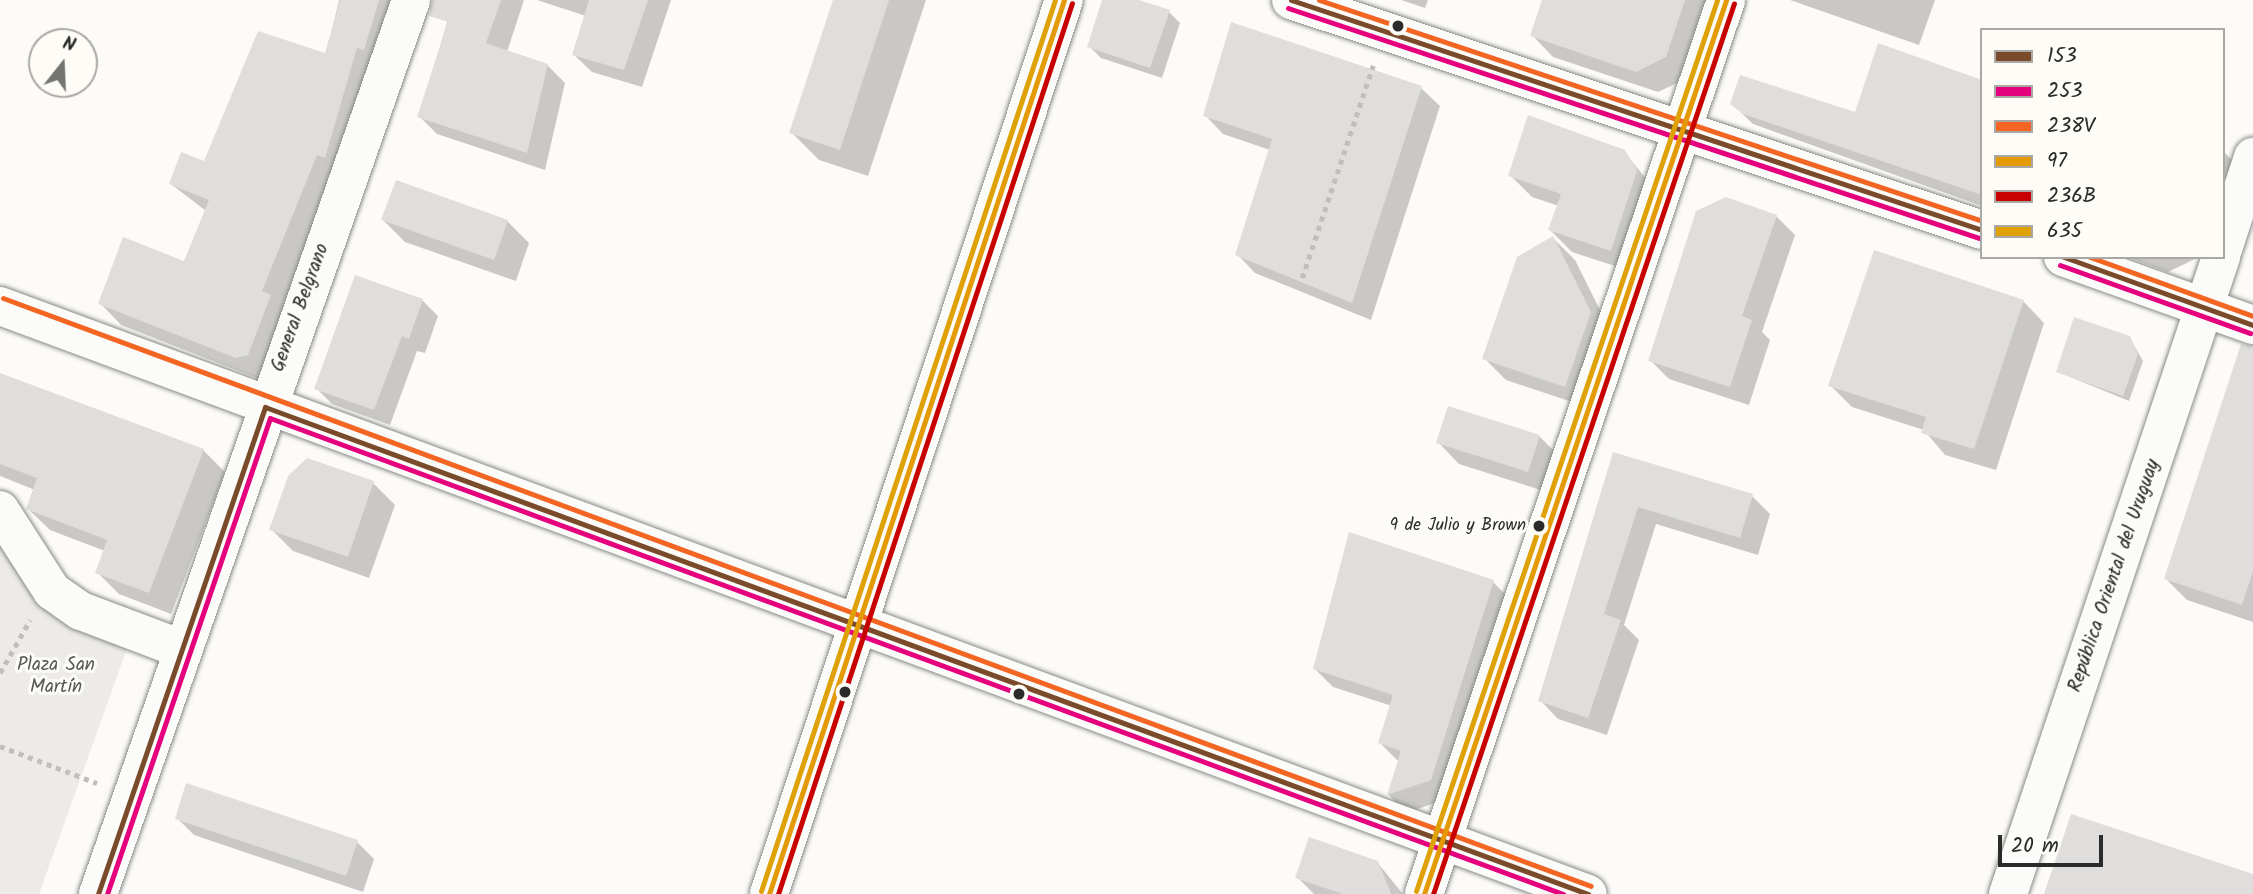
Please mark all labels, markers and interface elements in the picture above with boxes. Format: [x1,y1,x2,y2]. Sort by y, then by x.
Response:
unlabelled marker [1391,19,1405,33]
north arrow [28,28,98,98]
legend [1980,28,2225,259]
text: N [59,29,79,61]
text: 153 [2047,40,2077,73]
text: 253 [2047,75,2082,108]
text: 238V [2047,110,2095,143]
text: 97 [2047,145,2067,178]
text: 236B [2047,180,2096,213]
text: 635 [2047,215,2082,248]
street label: General Belgrano [267,241,335,375]
street label: República Oriental del Uruguay [2064,457,2166,695]
place label: 9 de Julio y Brown [1390,516,1526,536]
marker: 9 de Julio y Brown [1532,519,1546,533]
park label: Plaza San Martín [17,655,95,699]
unlabelled marker [838,685,852,699]
unlabelled marker [1012,687,1026,701]
scale bar [2001,820,2106,864]
text: 20 m [2011,830,2059,863]

